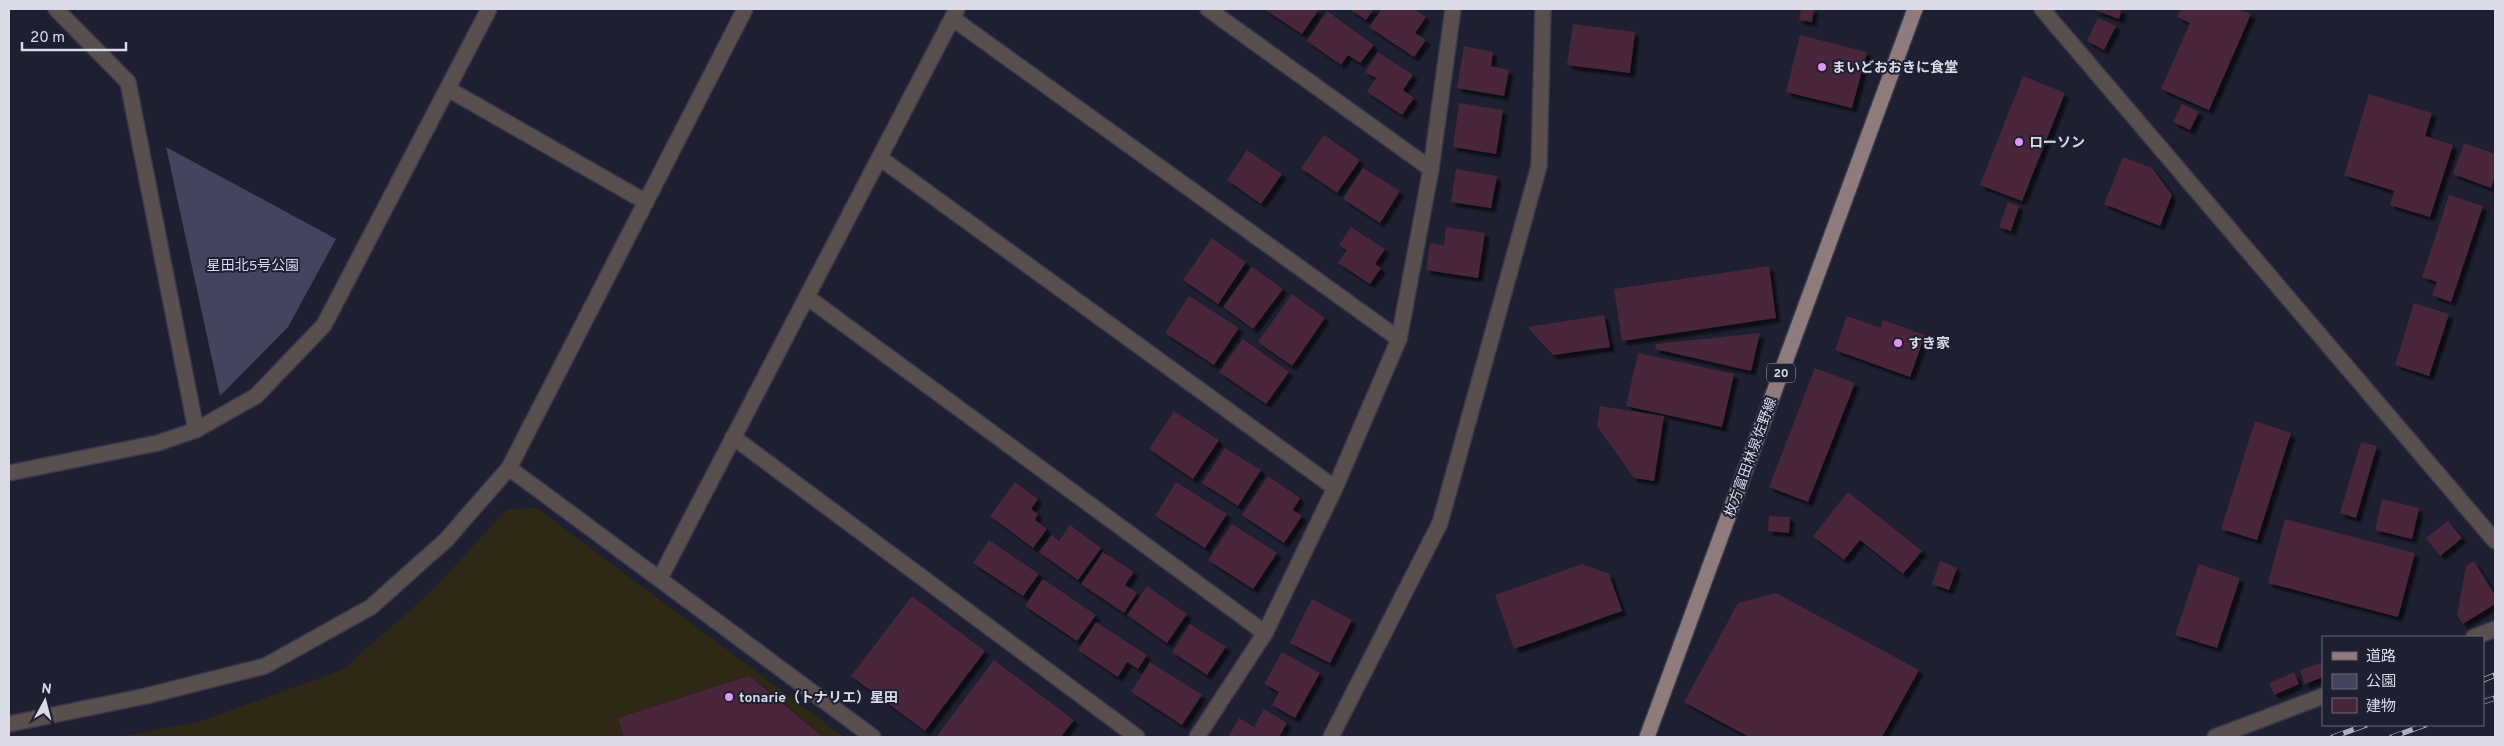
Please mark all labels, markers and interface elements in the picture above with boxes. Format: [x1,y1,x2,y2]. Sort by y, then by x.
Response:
scale bar [22,20,126,52]
text: 20 m [30,29,65,48]
place label: まいどおおきに食堂 [1832,60,1958,77]
marker: まいどおおきに食堂 [1816,61,1828,73]
place label: ローソン [2029,135,2085,152]
marker: ローソン [2013,136,2025,148]
park label: 星田北5号公園 [207,257,299,275]
place label: すき家 [1908,336,1950,353]
marker: すき家 [1892,337,1904,349]
road number: 20 [1767,363,1795,382]
street label: 枚方富田林泉佐野線 [1721,395,1781,520]
legend [2322,636,2484,726]
text: 道路 [2366,648,2396,667]
text: 公園 [2366,673,2396,692]
north arrow [20,676,70,726]
text: N [40,681,52,699]
place label: tonarie（トナリエ）星田 [739,689,898,707]
marker: tonarie（トナリエ）星田 [723,691,735,703]
text: 建物 [2366,698,2396,717]

